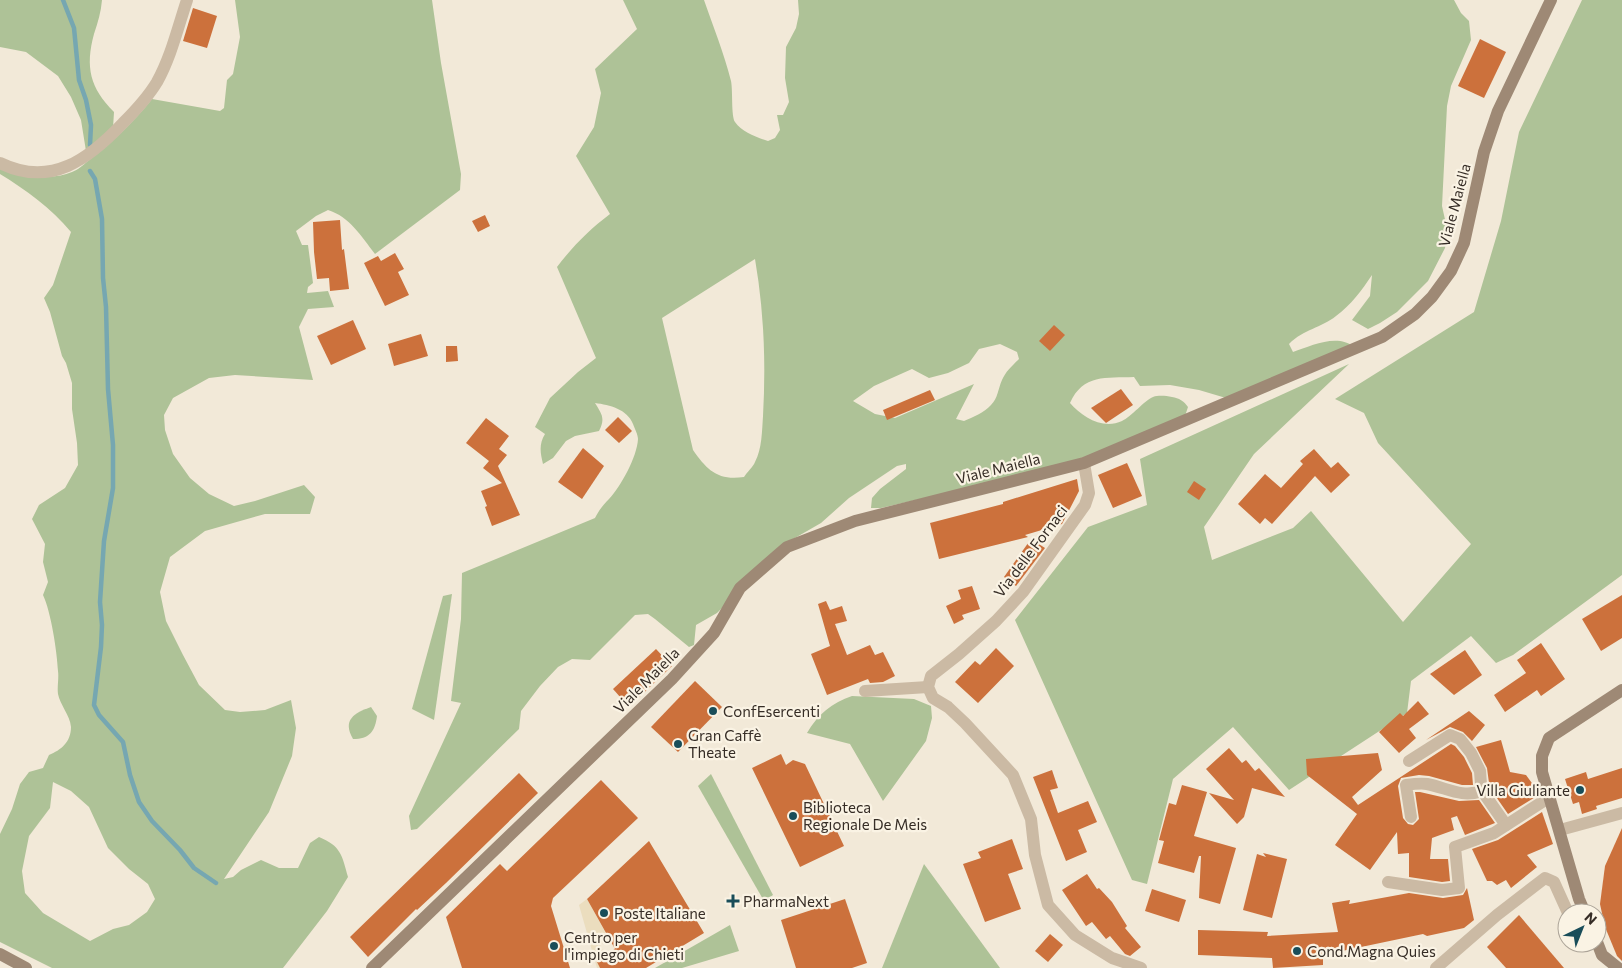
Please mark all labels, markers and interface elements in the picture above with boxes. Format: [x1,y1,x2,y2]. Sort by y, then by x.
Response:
street label: Viale Maiella [1434,161,1474,249]
street label: Viale Maiella [954,449,1042,487]
street label: Via delle Fornaci [989,501,1071,601]
street label: Viale Maiella [609,643,683,717]
place label: ConfEsercenti [723,702,820,720]
marker: ConfEsercenti [707,705,719,717]
place label: Gran Caffè Theate [688,726,761,761]
marker: Gran Caffè Theate [672,738,684,750]
place label: Villa Giuliante [1476,781,1570,799]
marker: Villa Giuliante [1574,784,1586,796]
place label: Biblioteca Regionale De Meis [803,798,927,833]
marker: Biblioteca Regionale De Meis [787,810,799,822]
place label: PharmaNext [743,892,829,910]
marker: PharmaNext [727,895,739,907]
north arrow [1557,903,1607,953]
place label: Poste Italiane [614,904,706,922]
marker: Poste Italiane [598,907,610,919]
text: N [1582,908,1601,928]
place label: Centro per l'impiego di Chieti [564,928,684,963]
marker: Centro per l'impiego di Chieti [548,940,560,952]
place label: Cond.Magna Quies [1307,942,1436,960]
marker: Cond.Magna Quies [1291,945,1303,957]

